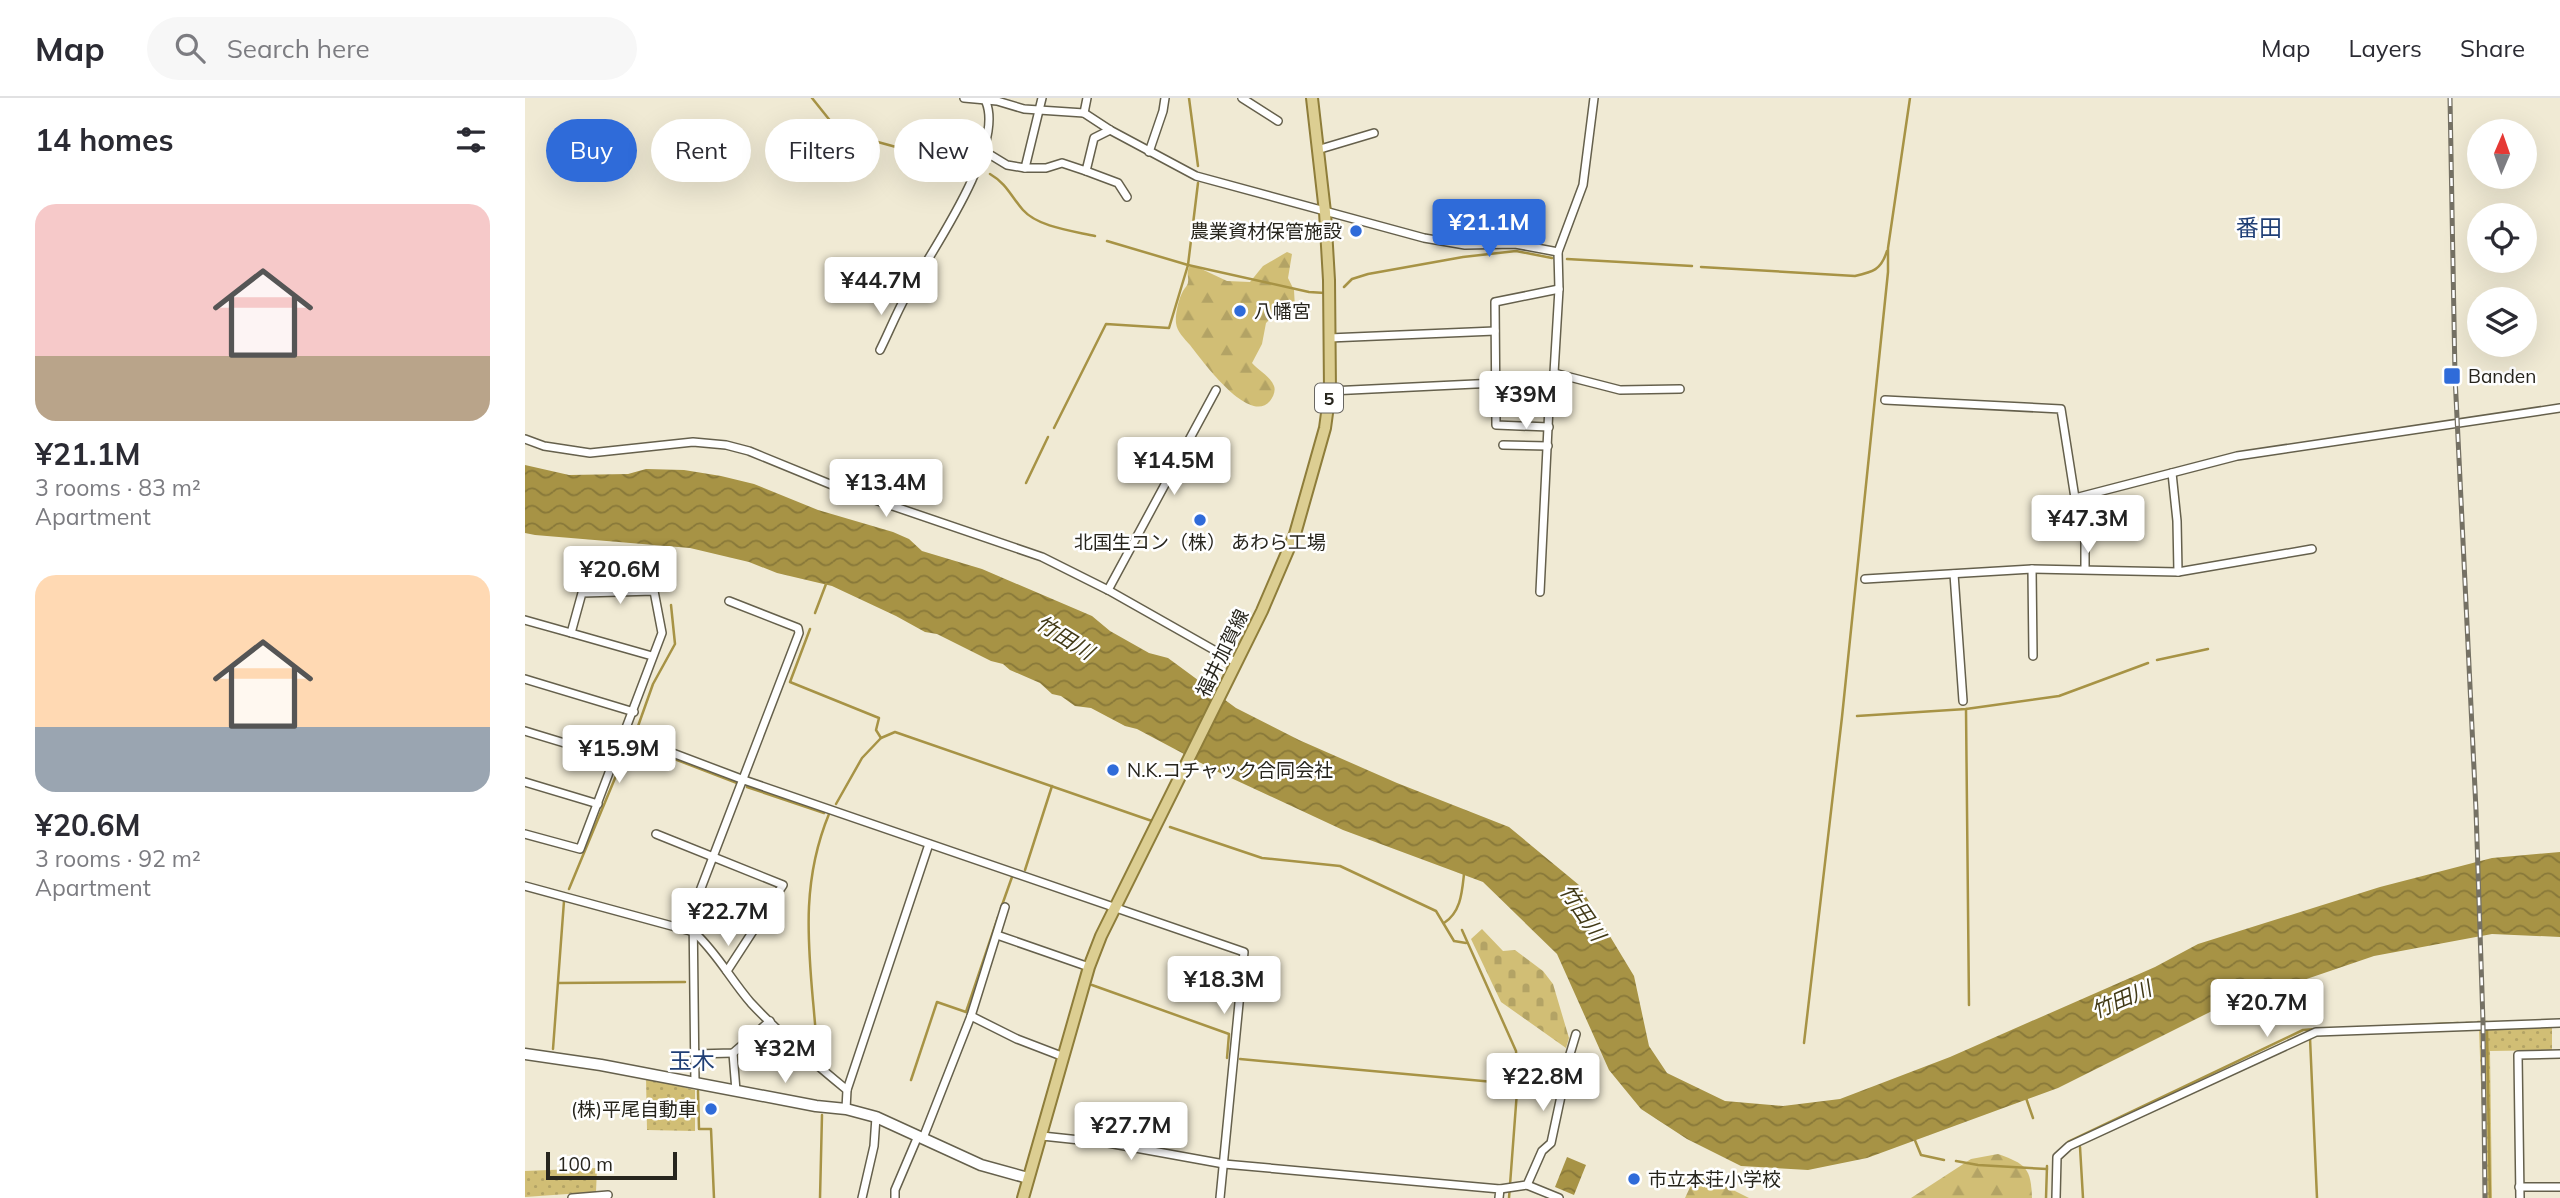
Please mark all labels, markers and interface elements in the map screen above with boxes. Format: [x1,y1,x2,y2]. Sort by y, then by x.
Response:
search box [147,17,637,80]
text: Map [35,28,105,69]
icon: search [171,29,209,67]
text: Search here [227,32,370,65]
text: Map [2261,33,2310,63]
text: Layers [2348,33,2422,63]
text: Share [2460,33,2525,63]
chip: Buy [546,119,637,182]
chip: Rent [651,119,751,182]
chip: Filters [765,119,880,182]
chip: New [894,119,993,182]
north arrow [2467,119,2537,189]
map controls [2467,119,2537,357]
text: 14 homes [35,121,174,159]
icon: filters [452,121,490,159]
pin: ¥21.1M [1432,200,1546,259]
button: locate [2467,203,2537,273]
text: ¥21.1M [1449,207,1529,236]
district label: 番田 [2236,213,2282,242]
place label: 農業資材保管施設 [1190,219,1342,243]
marker: 農業資材保管施設 [1348,223,1364,239]
icon: home [200,250,326,376]
pin: ¥44.7M [824,258,938,317]
text: ¥44.7M [841,265,921,294]
button: layers [2467,287,2537,357]
place label: 八幡宮 [1254,299,1311,323]
marker: 八幡宮 [1232,303,1248,319]
place label: Banden [2468,364,2536,388]
marker: Banden [2442,366,2462,386]
pin: ¥39M [1485,372,1567,431]
text: ¥39M [1495,379,1557,408]
road number: 5 [1315,384,1343,412]
text: ¥21.1M [35,435,141,473]
pin: ¥14.5M [1117,438,1231,497]
text: ¥14.5M [1134,445,1214,474]
pin: ¥13.4M [829,460,943,519]
text: ¥13.4M [846,467,926,496]
text: 3 rooms · 83 m² [35,473,201,502]
pin: ¥47.3M [2031,496,2145,555]
text: Apartment [35,502,151,531]
text: ¥47.3M [2048,503,2128,532]
marker: 北国生コン（株） あわら工場 [1192,512,1208,528]
place label: 北国生コン（株） あわら工場 [1074,530,1326,554]
pin: ¥20.6M [563,546,677,606]
text: ¥20.6M [580,554,660,583]
street label: 福井加賀線 [1190,605,1254,701]
water label: 竹田川 [1031,609,1100,666]
icon: home [200,621,326,747]
pin: ¥15.9M [562,726,676,785]
text: ¥15.9M [579,733,659,762]
place label: N.K.コチャック合同会社 [1127,758,1333,782]
marker: N.K.コチャック合同会社 [1105,762,1121,778]
text: ¥20.6M [35,806,141,844]
text: 3 rooms · 92 m² [35,844,201,873]
text: Apartment [35,873,151,902]
water label: 竹田川 [1555,879,1613,947]
pin: ¥22.7M [671,888,785,948]
text: ¥22.7M [688,896,768,925]
pin: ¥18.3M [1167,956,1281,1016]
text: ¥18.3M [1184,964,1264,993]
water label: 竹田川 [2087,974,2157,1023]
pin: ¥20.7M [2210,979,2324,1039]
text: ¥20.7M [2227,987,2307,1016]
pin: ¥32M [744,1026,826,1085]
text: ¥32M [754,1033,816,1062]
district label: 玉木 [669,1046,715,1075]
pin: ¥22.8M [1486,1054,1600,1113]
text: ¥22.8M [1503,1061,1583,1090]
place label: (株)平尾自動車 [571,1097,697,1121]
marker: (株)平尾自動車 [703,1101,719,1117]
pin: ¥27.7M [1074,1102,1188,1162]
text: ¥27.7M [1091,1110,1171,1139]
scale bar [546,1149,677,1181]
text: 100 m [557,1152,613,1176]
place label: 市立本荘小学校 [1648,1167,1781,1191]
marker: 市立本荘小学校 [1626,1171,1642,1187]

